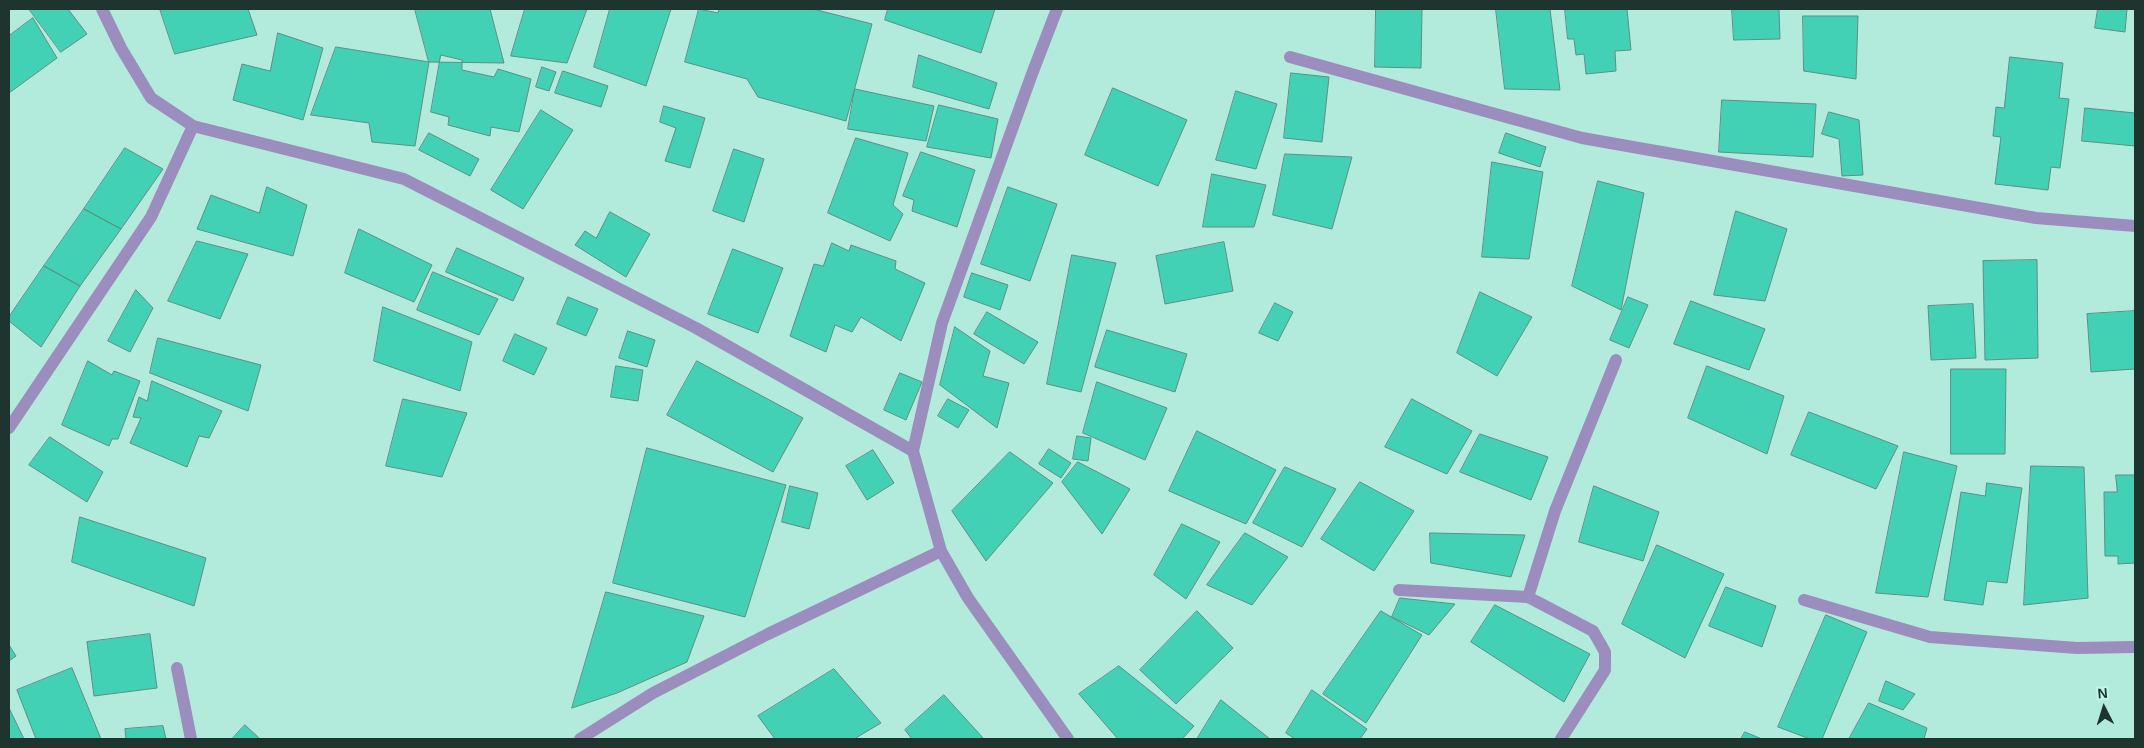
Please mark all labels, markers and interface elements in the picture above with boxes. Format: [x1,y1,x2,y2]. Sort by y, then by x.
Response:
north arrow [2079,683,2129,733]
text: N [2097,685,2108,701]

